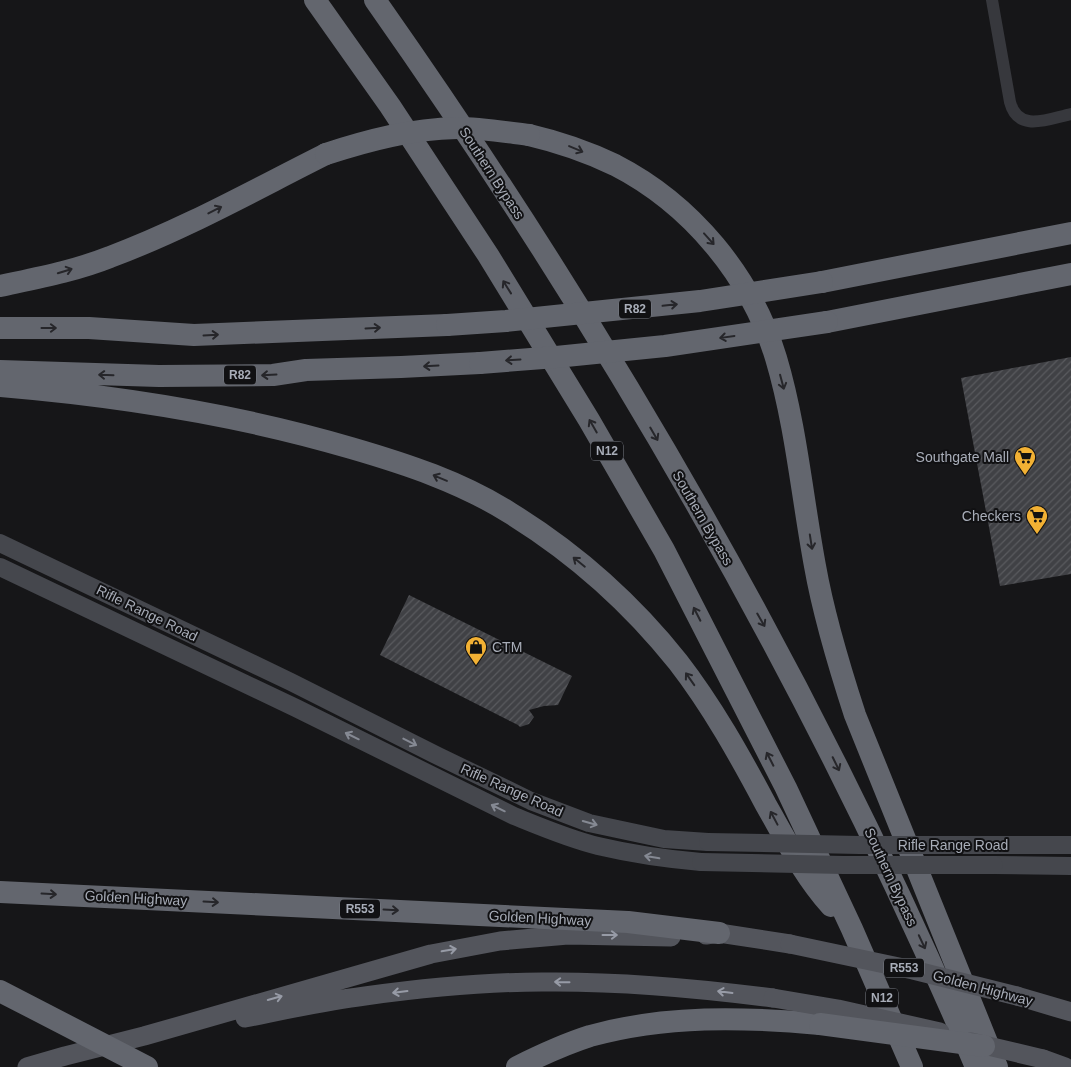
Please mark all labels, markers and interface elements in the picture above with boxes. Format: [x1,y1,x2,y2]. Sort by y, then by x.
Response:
street label: Southern Bypass [456,124,528,222]
one-way arrow [568,145,583,154]
one-way arrow [207,205,222,215]
one-way arrow [703,233,715,246]
one-way arrow [56,266,72,276]
one-way arrow [502,281,512,295]
road number: R82 [619,300,651,318]
one-way arrow [661,300,677,310]
one-way arrow [40,323,56,333]
one-way arrow [365,324,381,333]
one-way arrow [203,330,219,339]
one-way arrow [719,332,735,342]
one-way arrow [506,356,522,365]
one-way arrow [423,361,439,370]
road number: R82 [224,366,256,384]
one-way arrow [99,370,115,379]
one-way arrow [261,370,277,379]
one-way arrow [778,374,788,390]
one-way arrow [587,419,597,433]
one-way arrow [649,426,659,441]
road number: N12 [591,442,623,461]
supermarket icon: Southgate Mall [1013,445,1037,476]
place label: Southgate Mall [916,449,1009,465]
street label: Southern Bypass [669,468,737,568]
one-way arrow [433,473,448,483]
supermarket icon: Checkers [1025,504,1049,535]
place label: Checkers [962,508,1021,524]
one-way arrow [807,534,817,550]
one-way arrow [572,556,585,567]
street label: Rifle Range Road [94,582,200,644]
one-way arrow [692,607,701,622]
one-way arrow [756,613,766,628]
shop icon: CTM [464,635,488,666]
place label: CTM [492,639,522,655]
one-way arrow [685,672,695,686]
one-way arrow [345,730,360,740]
one-way arrow [402,738,417,747]
one-way arrow [765,752,774,767]
one-way arrow [832,756,841,771]
street label: Rifle Range Road [458,760,566,820]
one-way arrow [491,803,506,812]
one-way arrow [769,811,778,826]
one-way arrow [582,818,598,828]
street label: Southern Bypass [861,825,921,929]
street label: Rifle Range Road [898,837,1008,853]
one-way arrow [645,851,661,861]
street label: Golden Highway [84,887,188,909]
one-way arrow [40,890,56,899]
one-way arrow [202,897,219,907]
road number: R553 [340,900,380,919]
one-way arrow [383,906,399,915]
street label: Golden Highway [488,907,592,929]
one-way arrow [602,930,618,940]
one-way arrow [917,934,927,949]
one-way arrow [440,945,456,955]
road number: R553 [884,958,924,978]
street label: Golden Highway [931,967,1035,1009]
one-way arrow [555,977,571,987]
one-way arrow [393,987,409,997]
one-way arrow [717,987,733,997]
road number: N12 [866,988,898,1008]
one-way arrow [267,992,283,1002]

